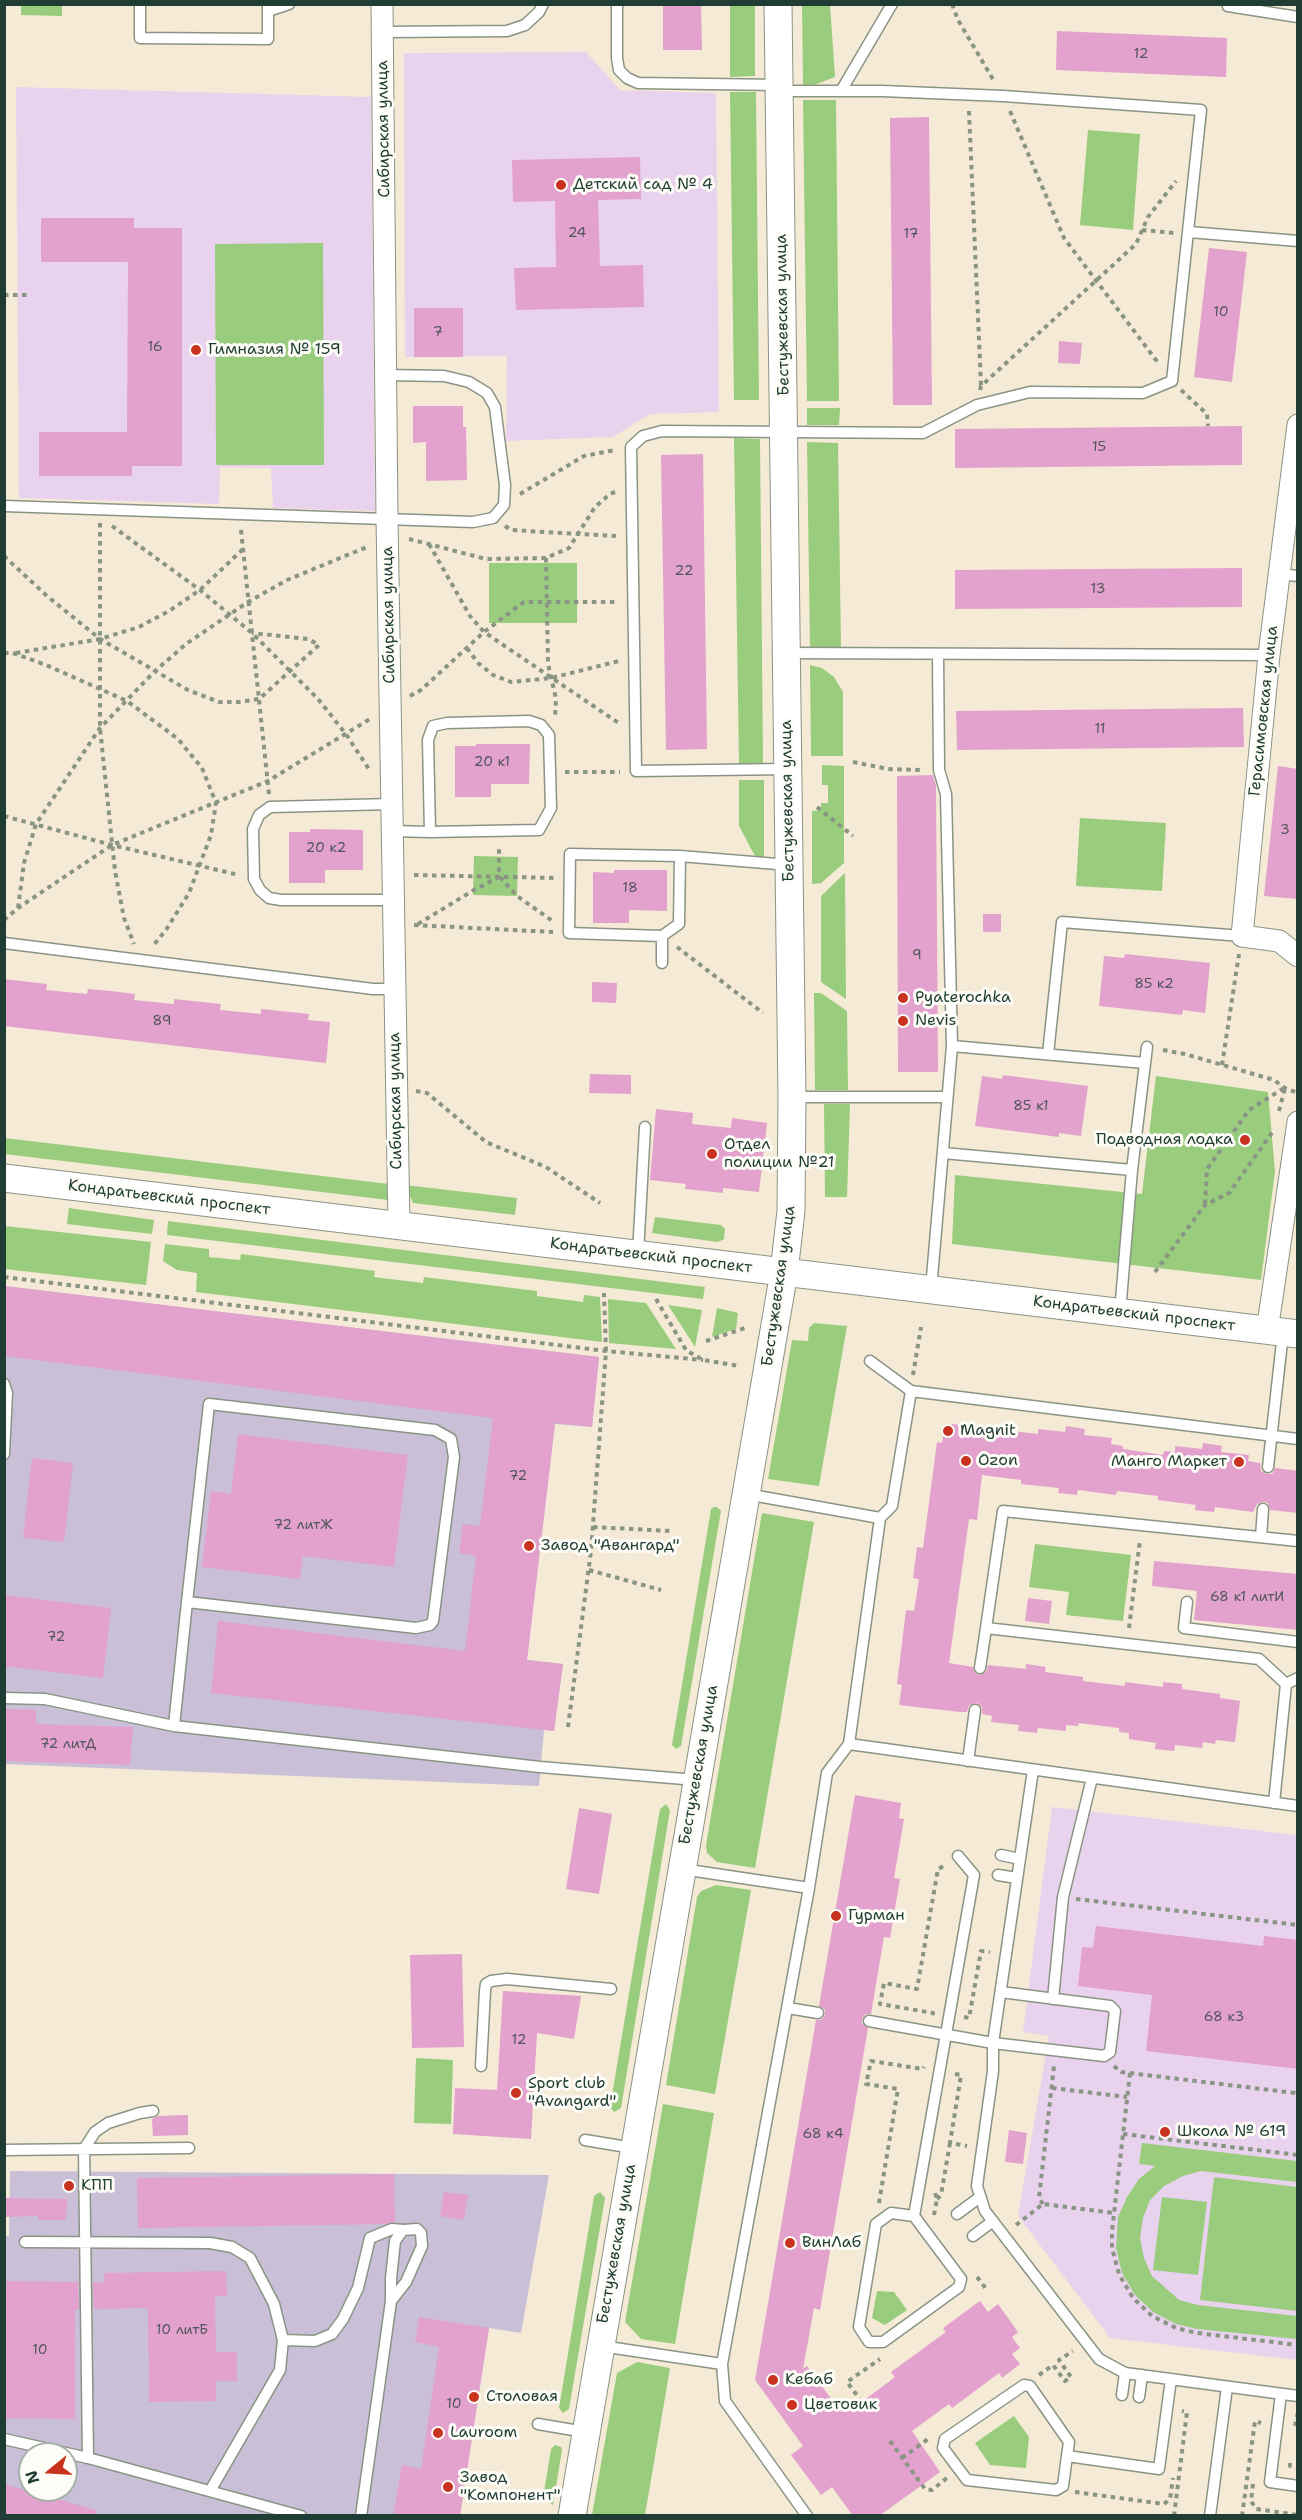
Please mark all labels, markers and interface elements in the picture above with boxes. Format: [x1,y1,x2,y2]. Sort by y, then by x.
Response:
house number: 12 [1134,46,1148,62]
street label: Сибирская улица [373,60,395,198]
place label: Детский сад № 4 [573,175,713,195]
marker: Детский сад № 4 [554,178,568,192]
house number: 24 [568,225,586,241]
house number: 17 [904,226,918,242]
street label: Бестужевская улица [772,234,794,396]
house number: 10 [1213,304,1229,320]
house number: 7 [433,324,443,340]
house number: 16 [147,339,163,355]
place label: Гимназия № 159 [208,340,341,360]
marker: Гимназия № 159 [189,343,203,357]
house number: 15 [1092,439,1106,455]
street label: Сибирская улица [378,546,400,684]
house number: 22 [675,563,693,579]
house number: 13 [1091,581,1105,597]
street label: Герасимовская улица [1245,625,1283,797]
street label: Бестужевская улица [777,720,799,882]
house number: 11 [1094,721,1106,737]
house number: 20 к1 [474,754,510,770]
house number: 3 [1280,822,1290,838]
house number: 20 к2 [306,840,346,856]
house number: 18 [622,880,638,896]
house number: 9 [912,947,922,963]
house number: 85 к2 [1134,976,1174,992]
place label: Pyaterochka [915,988,1011,1008]
marker: Pyaterochka [896,991,910,1005]
place label: Nevis [915,1011,956,1031]
house number: 89 [153,1013,171,1029]
marker: Nevis [896,1014,910,1028]
street label: Сибирская улица [385,1032,407,1170]
house number: 85 к1 [1013,1098,1049,1114]
place label: Подводная лодка [1096,1130,1233,1150]
marker: Подводная лодка [1238,1133,1252,1147]
place label: Отдел полиции №21 [724,1135,834,1173]
marker: Отдел полиции №21 [705,1147,719,1161]
street label: Кондратьевский проспект [67,1176,271,1220]
street label: Бестужевская улица [758,1204,800,1368]
street label: Кондратьевский проспект [549,1234,753,1278]
street label: Кондратьевский проспект [1032,1292,1236,1336]
place label: Magnit [960,1421,1016,1441]
marker: Magnit [941,1424,955,1438]
place label: Ozon [978,1451,1018,1471]
place label: Манго Маркет [1111,1452,1227,1472]
marker: Ozon [959,1454,973,1468]
marker: Манго Маркет [1232,1455,1246,1469]
house number: 72 [509,1468,527,1484]
house number: 72 литЖ [274,1517,332,1533]
place label: Завод "Авангард" [541,1536,679,1556]
marker: Завод "Авангард" [522,1539,536,1553]
house number: 68 к1 литИ [1210,1589,1284,1605]
house number: 72 [47,1629,65,1645]
street label: Бестужевская улица [675,1683,723,1847]
house number: 72 литД [40,1736,96,1752]
place label: Гурман [848,1906,905,1926]
marker: Гурман [829,1909,843,1923]
house number: 68 к3 [1204,2009,1244,2025]
house number: 12 [512,2032,526,2048]
place label: Sport club "Avangard" [528,2074,616,2112]
marker: Sport club "Avangard" [509,2086,523,2100]
place label: Школа № 619 [1177,2122,1286,2142]
marker: Школа № 619 [1158,2125,1172,2139]
house number: 68 к4 [802,2126,844,2142]
street label: Бестужевская улица [593,2162,641,2326]
place label: КПП [81,2176,113,2196]
marker: КПП [62,2179,76,2193]
place label: ВинЛаб [802,2233,861,2253]
marker: ВинЛаб [783,2236,797,2250]
house number: 10 литБ [156,2322,208,2338]
house number: 10 [32,2342,48,2358]
place label: Кебаб [785,2370,833,2390]
marker: Кебаб [766,2373,780,2387]
place label: Столовая [486,2387,558,2407]
marker: Столовая [467,2390,481,2404]
place label: Цветовик [804,2395,877,2415]
house number: 10 [446,2396,462,2412]
marker: Цветовик [785,2398,799,2412]
place label: Lauroom [450,2423,517,2443]
marker: Lauroom [431,2426,445,2440]
north arrow [18,2442,78,2502]
text: N [20,2468,44,2486]
place label: Завод "Компонент" [460,2468,561,2506]
marker: Завод "Компонент" [441,2480,455,2494]

